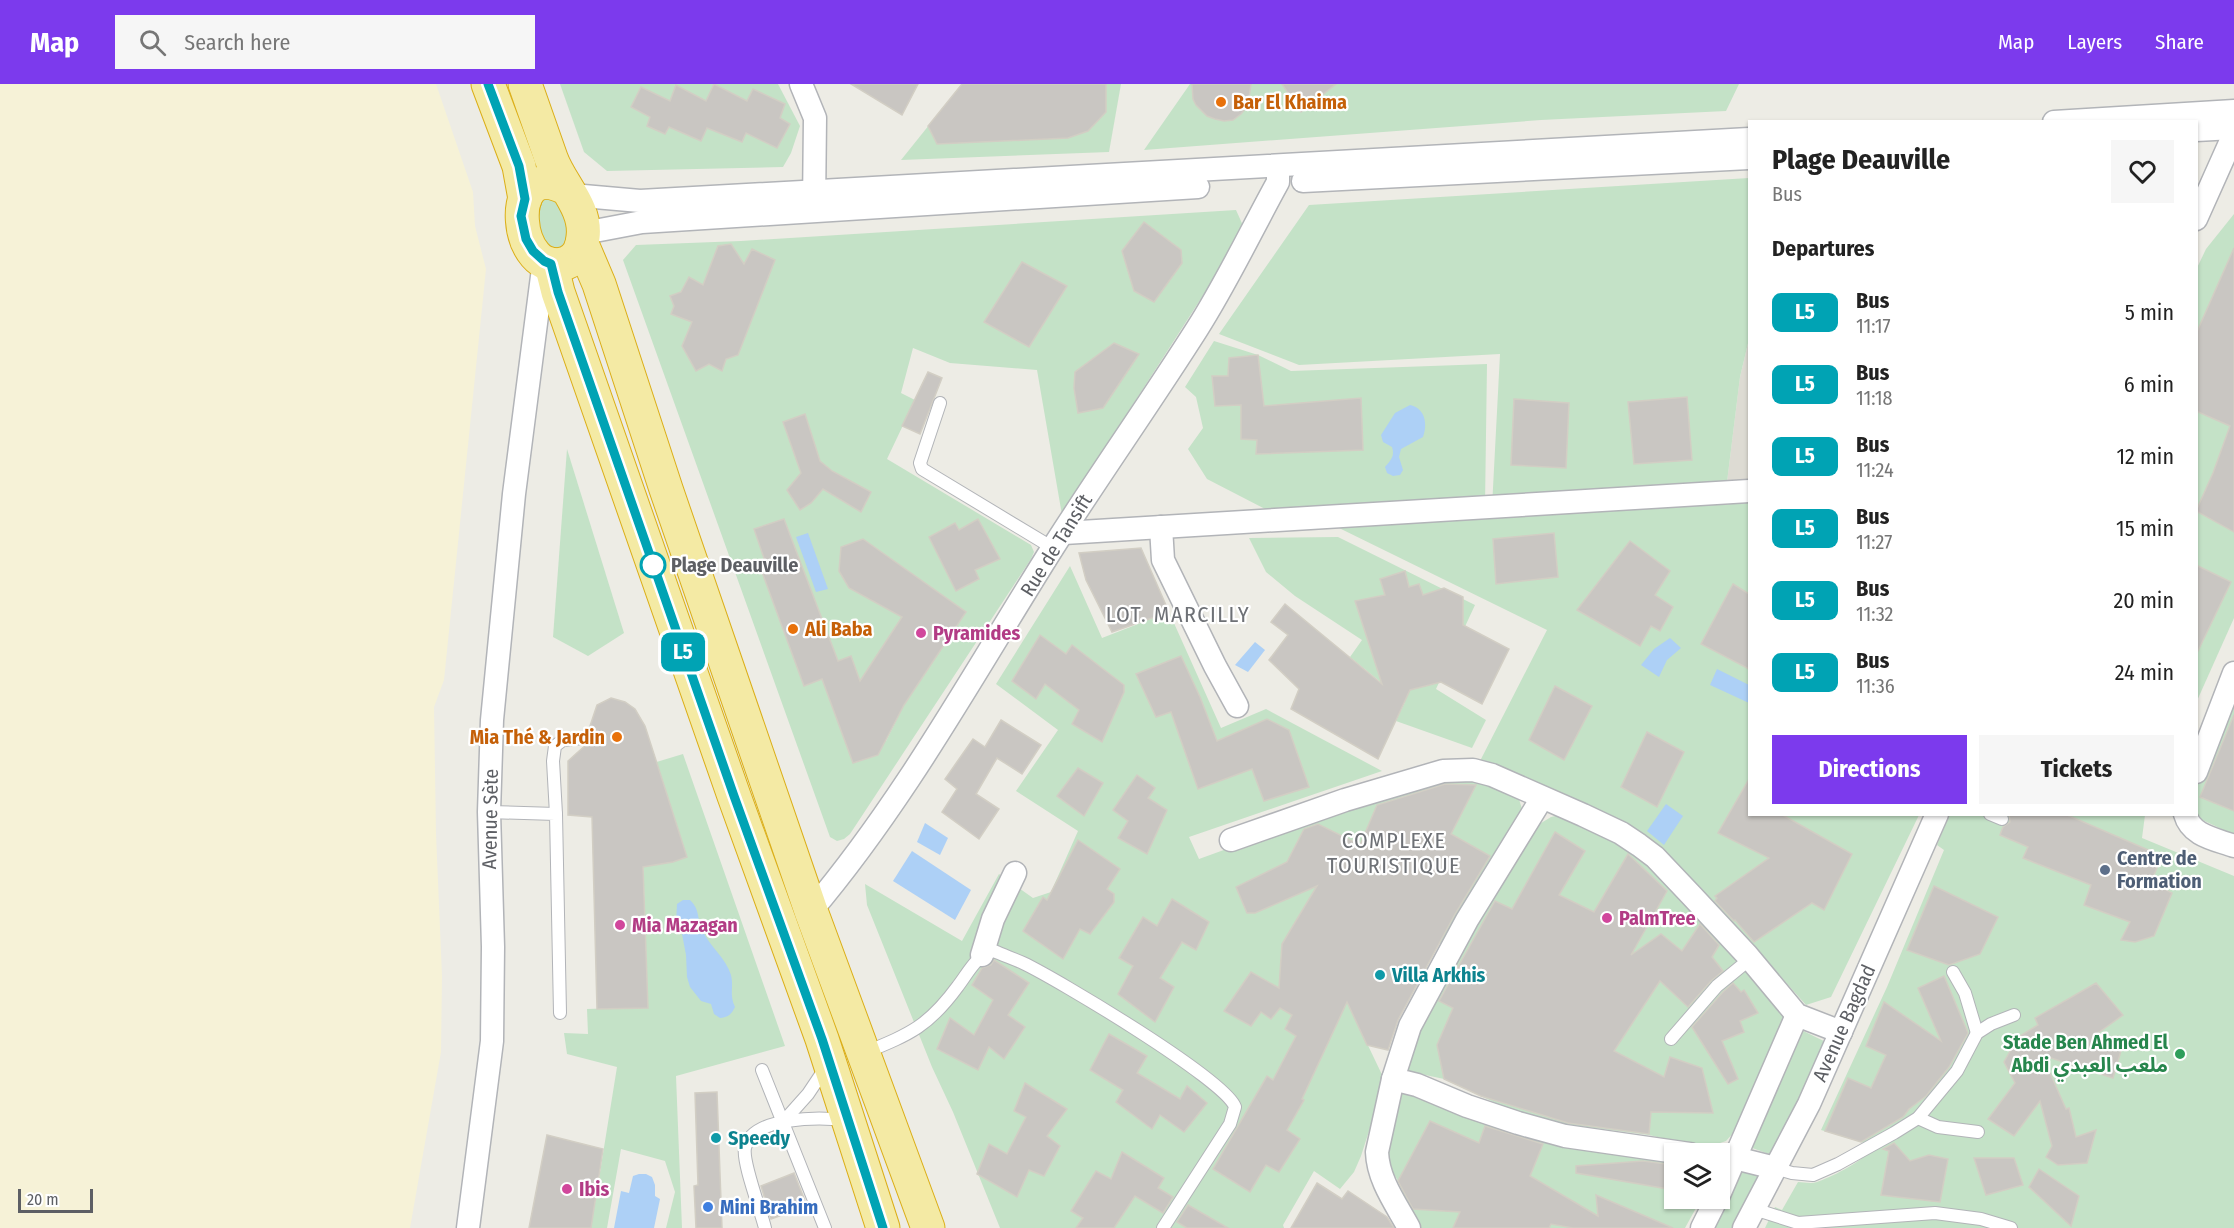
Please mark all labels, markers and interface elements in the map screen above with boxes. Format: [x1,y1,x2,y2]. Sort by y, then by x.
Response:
search box [115,15,535,69]
text: Map [30,26,79,59]
icon: search [136,26,169,59]
text: Search here [184,29,290,56]
text: Map [1998,29,2034,55]
text: Layers [2067,29,2122,55]
text: Share [2155,29,2204,55]
place label: Bar El Khaima [1233,90,1347,114]
marker: Bar El Khaima [1214,95,1228,109]
button: heart [2111,140,2174,203]
text: Plage Deauville [1772,143,1950,176]
text: Bus [1772,182,1802,206]
text: Departures [1772,235,1874,262]
text: Bus [1856,287,1889,314]
text: L5 [1795,299,1815,325]
text: 5 min [2125,299,2174,326]
text: 11:17 [1856,314,1891,338]
text: Bus [1856,359,1889,386]
text: L5 [1795,371,1815,397]
text: 6 min [2124,371,2174,398]
text: 11:18 [1856,386,1893,410]
text: Bus [1856,431,1889,458]
text: L5 [1795,443,1815,469]
text: 12 min [2116,443,2174,470]
text: 11:24 [1856,458,1894,482]
street label: Rue de Tansift [1015,489,1097,601]
text: Bus [1856,503,1889,530]
text: L5 [1795,515,1815,541]
text: 15 min [2116,515,2174,542]
text: 11:27 [1856,530,1892,554]
marker: Plage Deauville [640,552,666,578]
place label: Plage Deauville [671,553,798,577]
text: Bus [1856,575,1889,602]
text: L5 [1795,587,1815,613]
text: 20 min [2114,587,2174,614]
district label: LOT. MARCILLY [1106,601,1250,628]
text: 11:32 [1856,602,1893,626]
place label: Ali Baba [804,617,872,641]
place label: Pyramides [933,621,1020,645]
marker: Ali Baba [786,622,800,636]
marker: Pyramides [914,626,928,640]
line badge: L5 [656,632,710,672]
text: L5 [673,639,693,665]
text: Bus [1856,647,1889,674]
text: L5 [1795,659,1815,685]
text: 24 min [2115,659,2174,686]
text: 11:36 [1856,674,1895,698]
place label: Mia Thé & Jardin [470,725,605,749]
marker: Mia Thé & Jardin [610,730,624,744]
button: Directions [1772,735,1967,804]
button: Tickets [1979,735,2174,804]
street label: Avenue Sète [477,768,503,870]
district label: COMPLEXE TOURISTIQUE [1327,827,1461,879]
place label: Centre de Formation [2117,846,2202,893]
marker: Centre de Formation [2098,863,2112,877]
place label: PalmTree [1619,906,1696,930]
marker: PalmTree [1600,911,1614,925]
place label: Mia Mazagan [632,913,738,937]
marker: Mia Mazagan [613,918,627,932]
street label: Avenue Bagdad [1807,961,1881,1085]
place label: Villa Arkhis [1391,963,1486,987]
marker: Villa Arkhis [1373,968,1387,982]
place label: Stade Ben Ahmed El Abdi ملعب العبدي [2003,1030,2169,1082]
marker: Stade Ben Ahmed El Abdi ملعب العبدي [2173,1047,2187,1061]
place label: Speedy [728,1126,790,1150]
marker: Speedy [709,1131,723,1145]
map controls [1664,1143,1730,1209]
button: layers [1664,1143,1730,1209]
place label: Ibis [579,1177,609,1201]
marker: Ibis [560,1182,574,1196]
scale bar [18,1186,93,1214]
text: 20 m [27,1190,58,1209]
place label: Mini Brahim [720,1195,818,1219]
marker: Mini Brahim [701,1200,715,1214]

